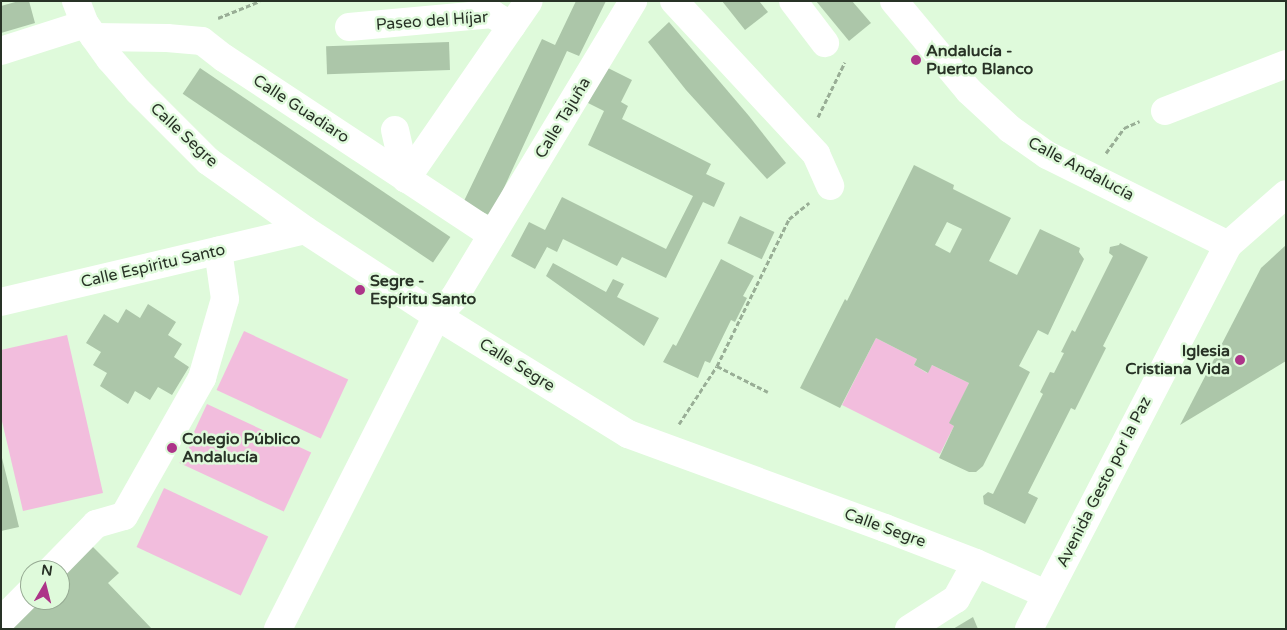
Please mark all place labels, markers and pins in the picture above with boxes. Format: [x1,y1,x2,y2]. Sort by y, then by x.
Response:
place label: Andalucía - Puerto Blanco [926,41,1033,79]
marker: Andalucía - Puerto Blanco [910,54,922,66]
place label: Segre - Espíritu Santo [370,271,476,309]
marker: Segre - Espíritu Santo [354,284,366,296]
place label: Iglesia Cristiana Vida [1125,341,1230,379]
marker: Iglesia Cristiana Vida [1234,354,1246,366]
place label: Colegio Público Andalucía [182,429,300,467]
marker: Colegio Público Andalucía [166,442,178,454]

